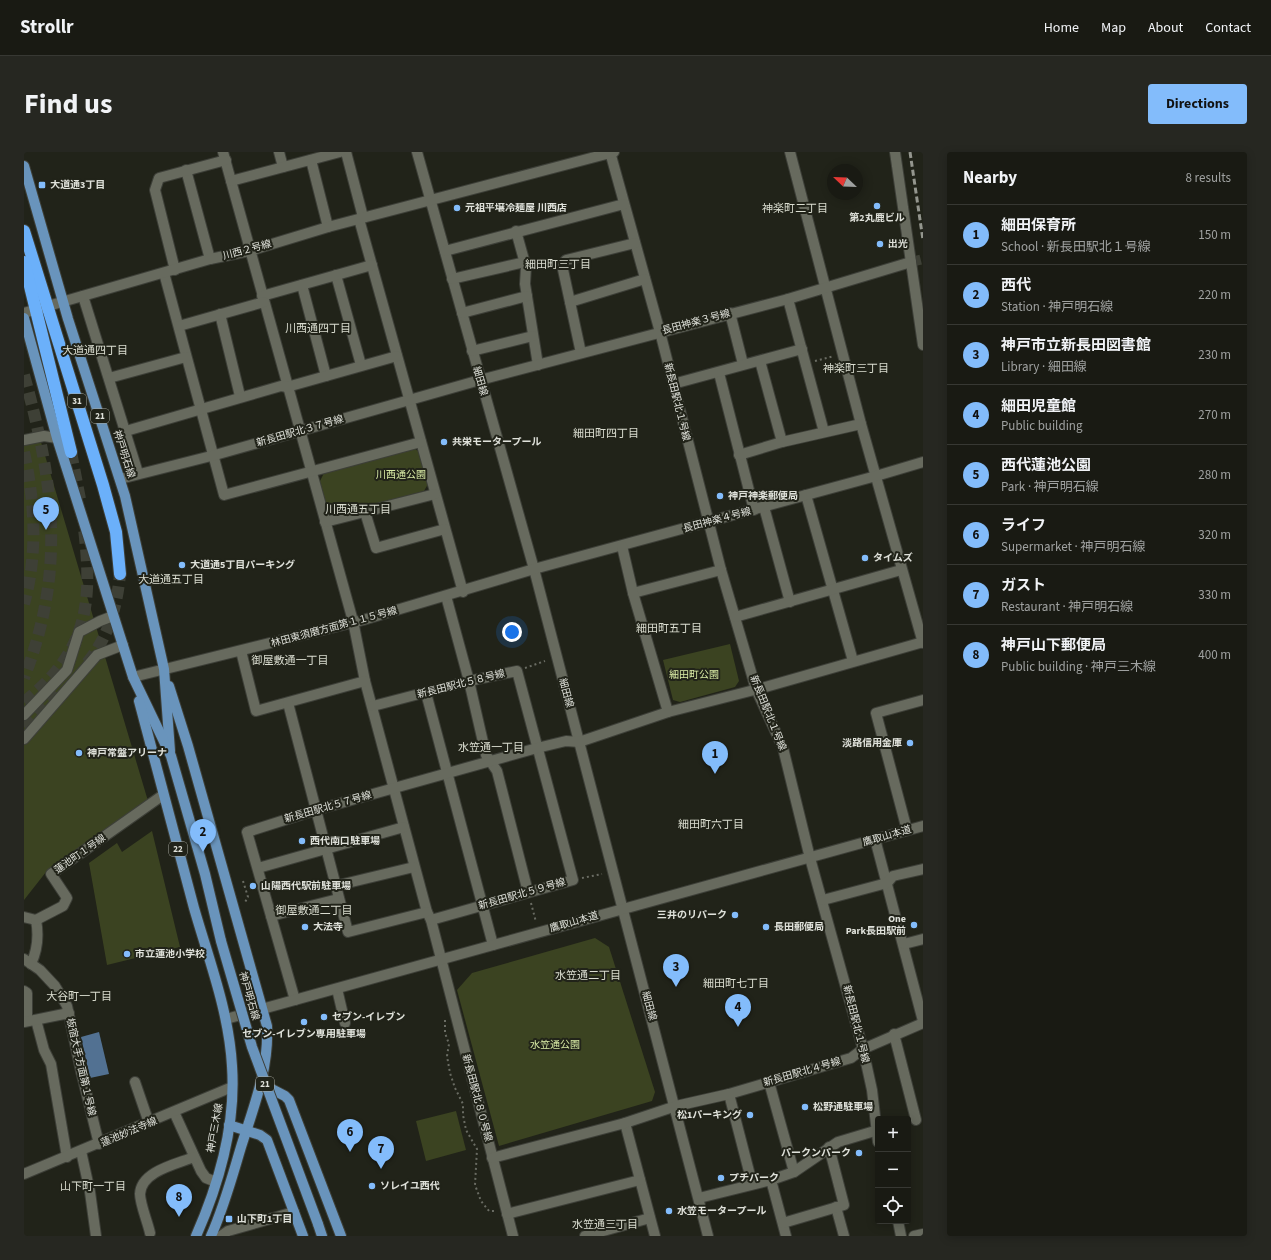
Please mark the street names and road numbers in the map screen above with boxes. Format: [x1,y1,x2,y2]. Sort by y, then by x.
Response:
street label: 川西２号線 [221,237,273,263]
street label: 長田神楽３号線 [660,306,732,338]
street label: 新長田駅北１号線 [661,361,693,443]
street label: 細田線 [469,365,491,397]
road number: 31 [68,394,86,408]
road number: 21 [91,409,109,423]
street label: 新長田駅北３７号線 [255,412,345,450]
street label: 神戸明石線 [110,428,138,480]
street label: 長田神楽４号線 [681,504,753,536]
street label: 林田東須磨方面第１１５号線 [269,603,399,651]
street label: 新長田駅北５８号線 [416,666,506,702]
street label: 新長田駅北１号線 [747,673,789,753]
street label: 細田線 [555,677,577,709]
street label: 新長田駅北５７号線 [283,788,373,826]
street label: 鷹取山本道 [861,822,913,850]
street label: 蓮池町１号線 [51,831,109,877]
road number: 22 [169,842,187,856]
street label: 新長田駅北５９号線 [477,875,567,913]
street label: 鷹取山本道 [548,908,600,936]
street label: 神戸明石線 [235,970,263,1022]
street label: 新長田駅北１号線 [840,983,872,1065]
street label: 細田線 [638,990,660,1022]
street label: 板宿大手方面第１号線 [63,1017,99,1117]
street label: 新長田駅北８０号線 [459,1053,495,1143]
street label: 新長田駅北４号線 [762,1054,842,1090]
road number: 21 [256,1077,274,1091]
street label: 神戸三木線 [204,1102,226,1154]
street label: 蓮池妙法寺線 [99,1114,159,1150]

